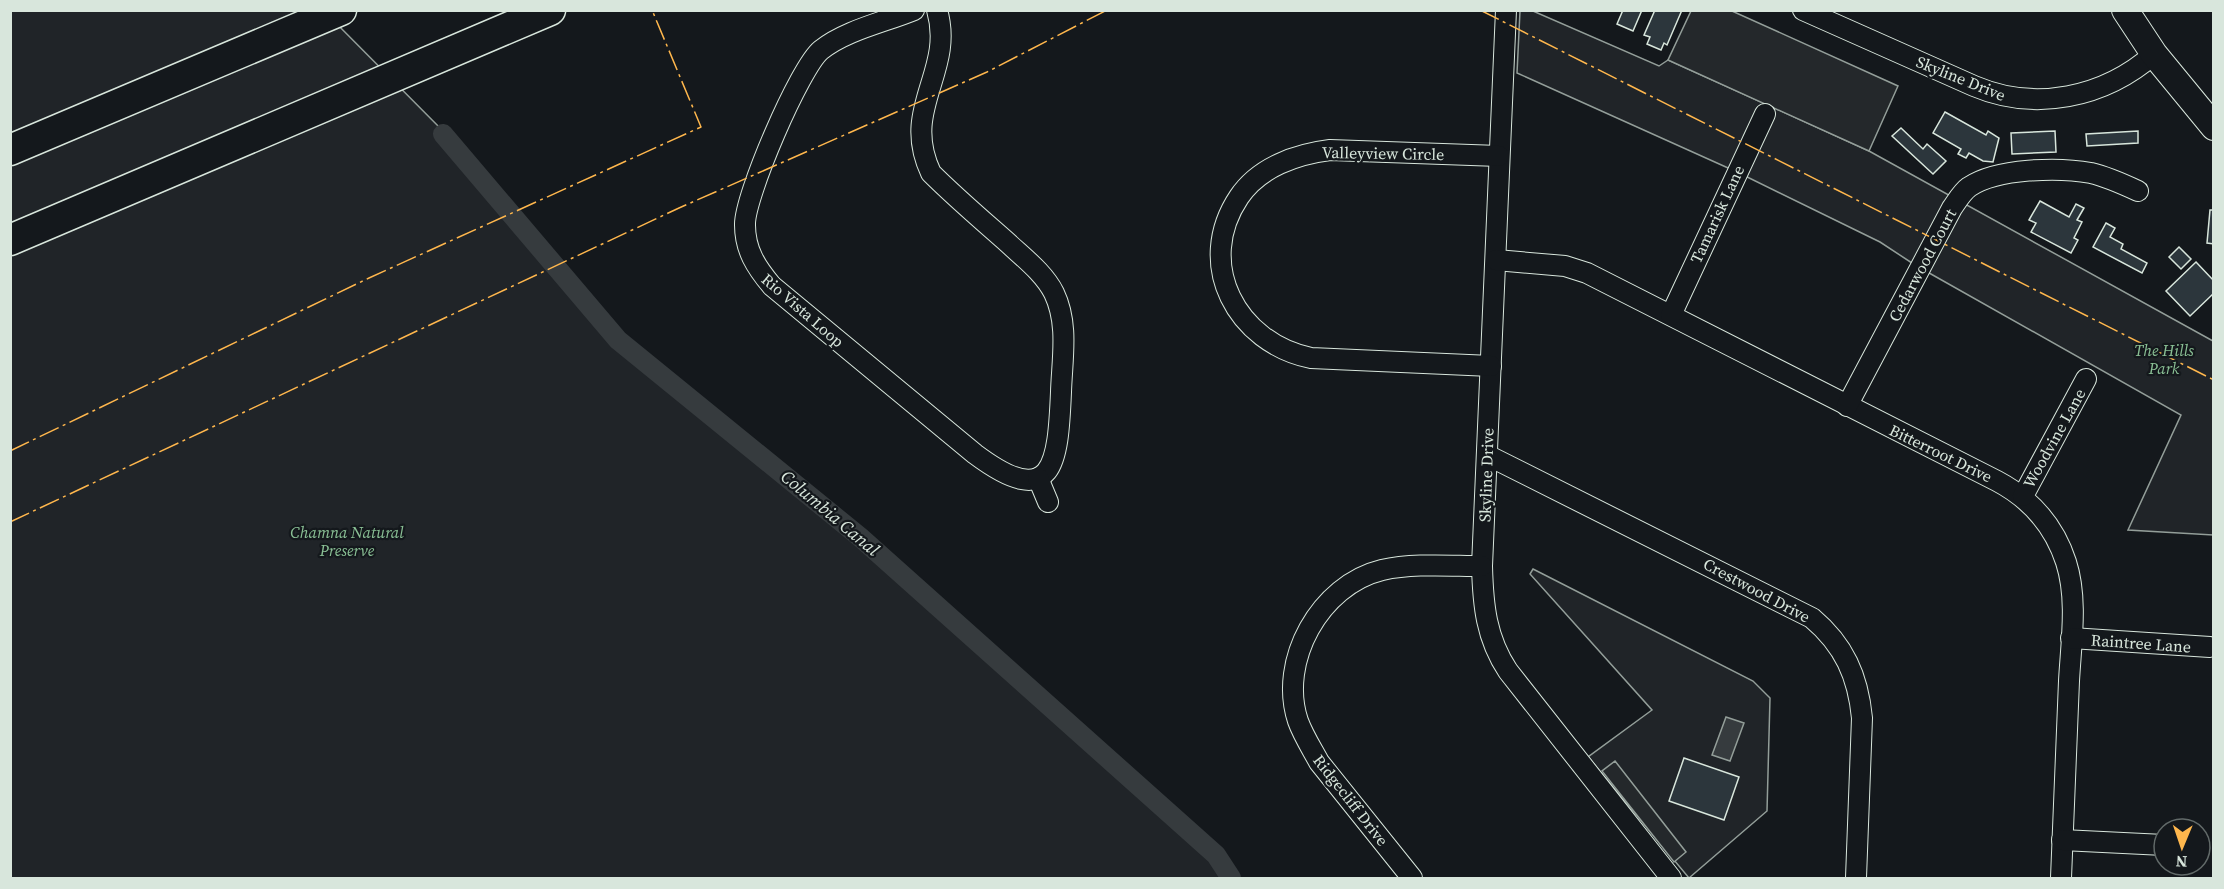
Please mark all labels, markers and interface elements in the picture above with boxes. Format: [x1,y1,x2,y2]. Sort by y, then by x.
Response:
street label: Skyline Drive [1913,50,2009,106]
street label: Valleyview Circle [1322,141,1444,165]
street label: Tamarisk Lane [1685,161,1749,267]
street label: Cedarwood Court [1883,204,1961,325]
street label: Rio Vista Loop [757,268,849,352]
park label: The Hills Park [2134,339,2194,379]
street label: Woodvine Lane [2018,384,2090,492]
street label: Bitterroot Drive [1886,419,1996,487]
street label: Skyline Drive [1473,427,1499,523]
water label: Columbia Canal [776,464,885,561]
park label: Chamna Natural Preserve [290,521,404,561]
street label: Crestwood Drive [1700,553,1814,627]
street label: Raintree Lane [2090,629,2192,657]
street label: Ridgecliff Drive [1308,750,1394,850]
north arrow [2152,817,2212,877]
text: N [2175,851,2188,873]

